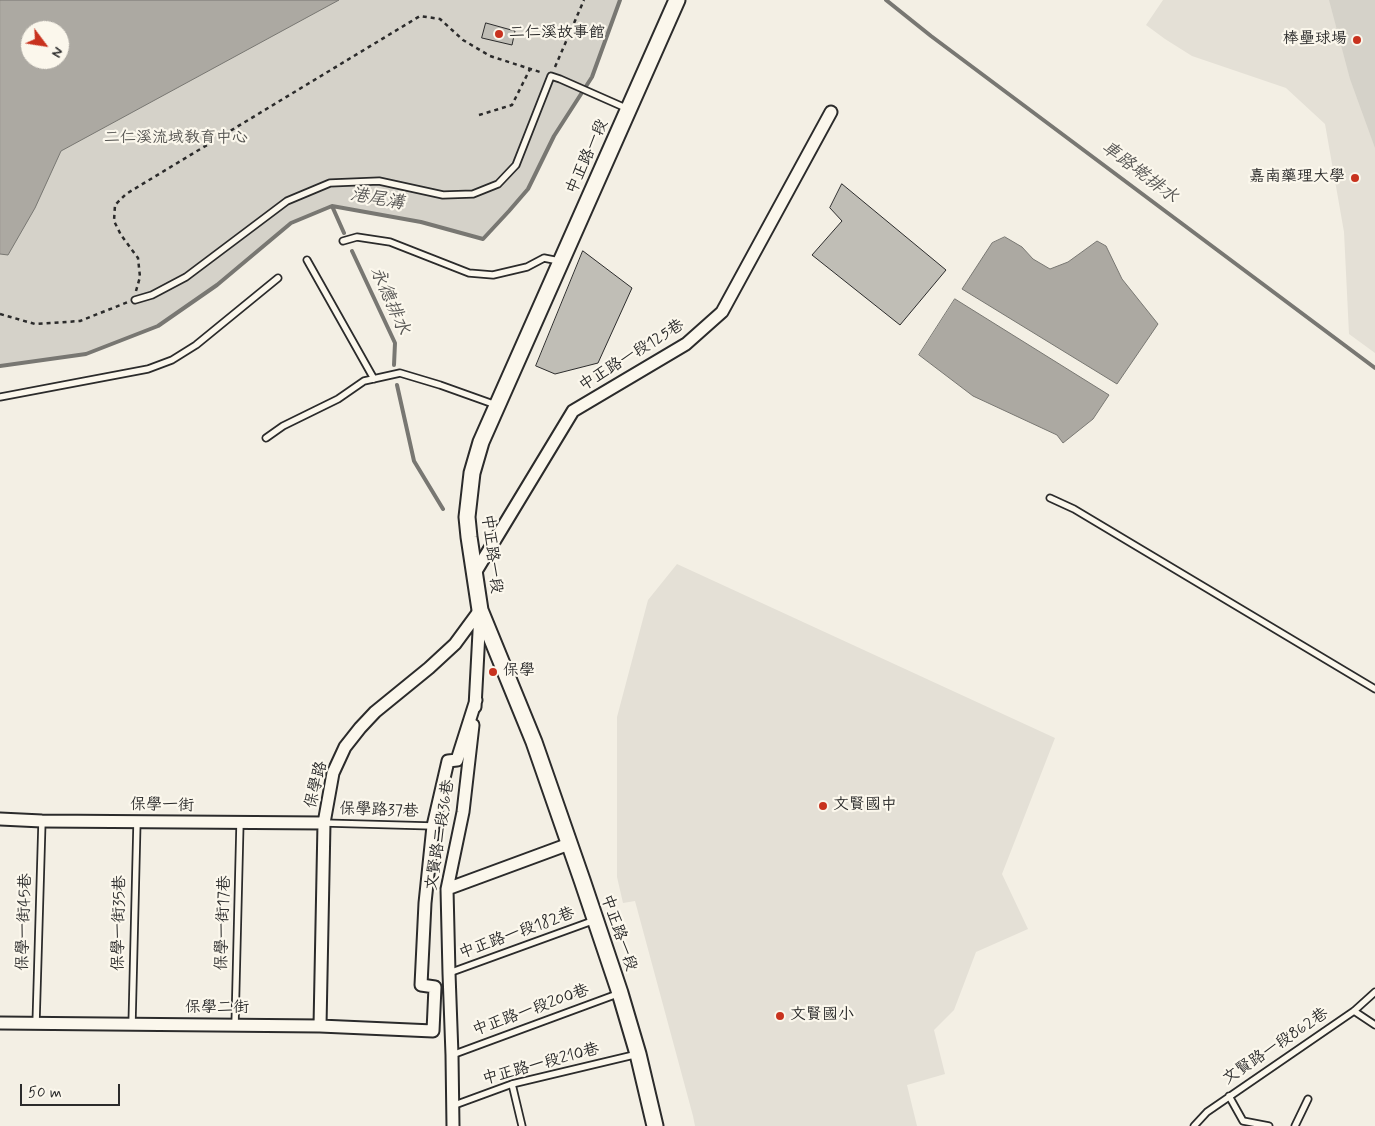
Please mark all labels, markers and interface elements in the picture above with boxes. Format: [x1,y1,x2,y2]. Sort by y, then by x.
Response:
north arrow [20,20,70,70]
place label: 二仁溪故事館 [509,24,605,44]
marker: 二仁溪故事館 [493,28,505,40]
place label: 棒壘球場 [1283,30,1347,50]
marker: 棒壘球場 [1351,34,1363,46]
text: N [47,44,67,61]
street label: 中正路一段 [563,117,613,197]
park label: 二仁溪流域教育中心 [104,129,248,149]
water label: 車路墘排水 [1097,137,1181,209]
place label: 嘉南藥理大學 [1249,168,1345,188]
marker: 嘉南藥理大學 [1349,172,1361,184]
water label: 港尾溝 [349,185,405,215]
water label: 永德排水 [364,264,414,338]
street label: 中正路一段125巷 [576,316,688,396]
street label: 中正路一段 [477,513,505,595]
place label: 保學 [503,662,535,682]
marker: 保學 [487,666,499,678]
street label: 保學路 [302,759,332,811]
street label: 文賢路二段36巷 [423,778,459,892]
street label: 保學一街 [130,796,194,816]
place label: 文賢國中 [833,796,897,816]
street label: 保學路37巷 [339,800,419,822]
marker: 文賢國中 [817,800,829,812]
street label: 保學一街45巷 [14,873,36,971]
street label: 保學一街35巷 [110,875,130,971]
street label: 保學一街17巷 [213,875,235,971]
street label: 中正路一段 [596,892,640,974]
street label: 中正路一段182巷 [457,904,577,964]
street label: 中正路一段200巷 [470,981,592,1041]
street label: 保學二街 [185,999,249,1019]
street label: 文賢路一段862巷 [1219,1005,1333,1089]
place label: 文賢國小 [790,1006,854,1026]
marker: 文賢國小 [774,1010,786,1022]
street label: 中正路一段210巷 [480,1040,602,1090]
scale bar [22,1074,122,1106]
text: 50 m [28,1083,62,1103]

